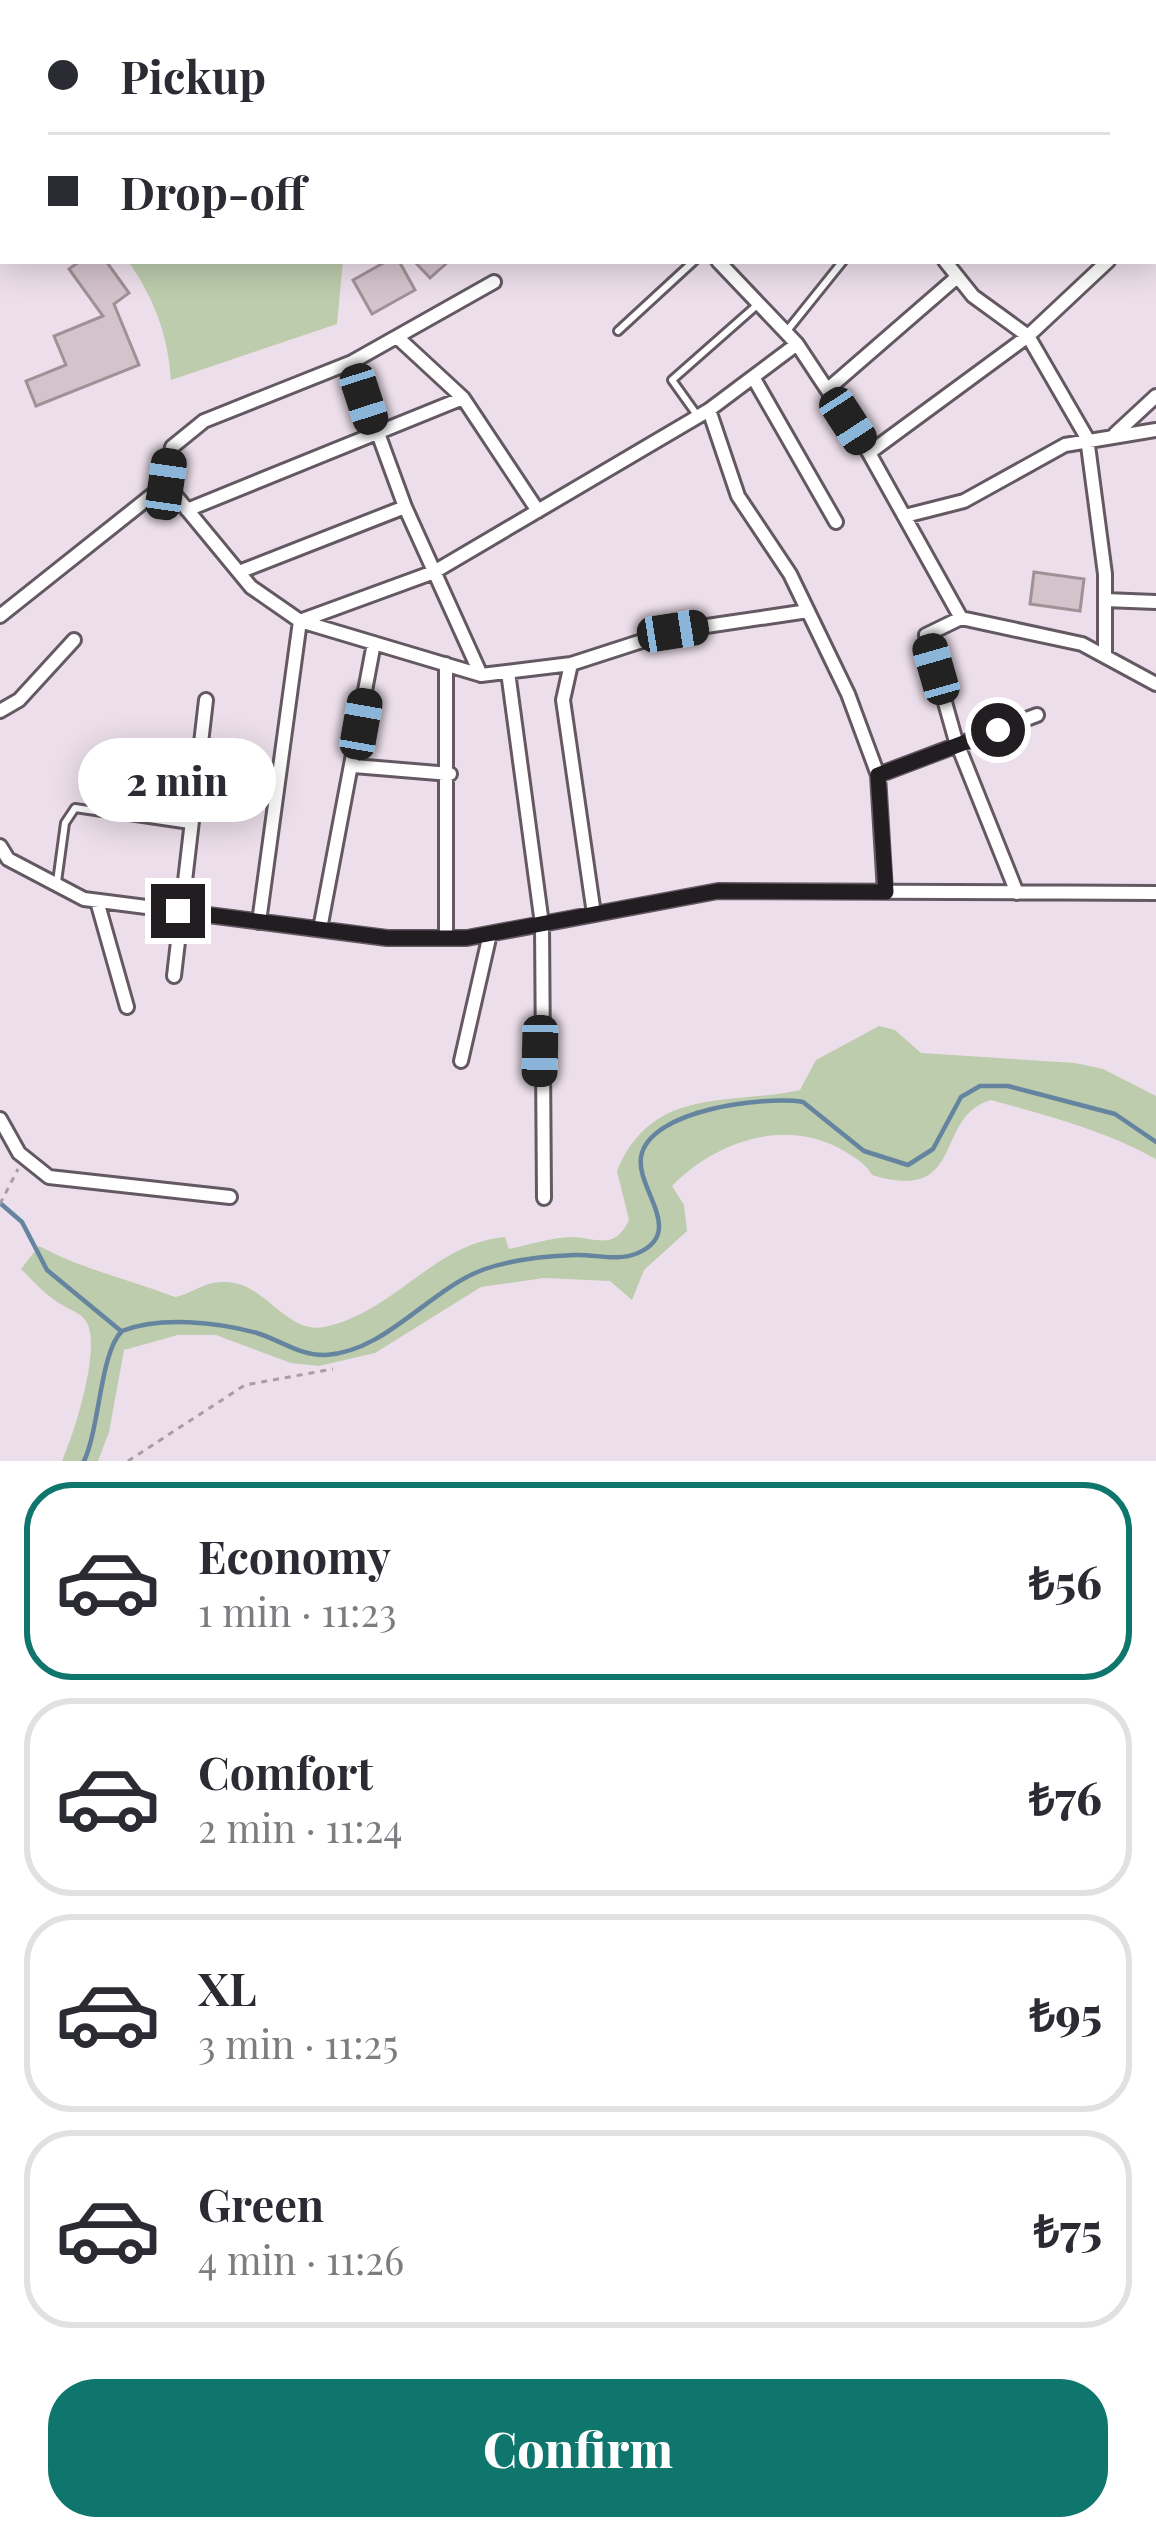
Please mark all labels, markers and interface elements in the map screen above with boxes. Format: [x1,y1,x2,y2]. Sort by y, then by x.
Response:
text: Pickup [120,45,266,105]
text: Drop-off [120,161,306,221]
car [336,359,392,439]
car [813,381,883,461]
car [143,446,189,522]
car [635,608,711,654]
car [909,629,963,709]
car [337,685,385,763]
route start [971,703,1025,757]
callout: 2 min [79,737,277,821]
text: 2 min [126,754,228,806]
route end [151,884,205,938]
car [521,1015,559,1087]
text: Economy [198,1525,391,1585]
icon: car [54,1527,162,1635]
text: ₺56 [1029,1550,1102,1610]
text: 1 min · 11:23 [198,1585,397,1637]
text: Comfort [198,1741,373,1801]
icon: car [54,1743,162,1851]
text: ₺76 [1029,1766,1102,1826]
text: 2 min · 11:24 [198,1801,403,1853]
text: XL [198,1957,257,2017]
icon: car [54,1959,162,2067]
text: ₺95 [1029,1982,1102,2042]
text: 3 min · 11:25 [198,2017,398,2069]
text: Green [198,2173,324,2233]
icon: car [54,2175,162,2283]
text: ₺75 [1034,2198,1102,2258]
text: 4 min · 11:26 [198,2233,404,2285]
button: Confirm [48,2379,1108,2517]

